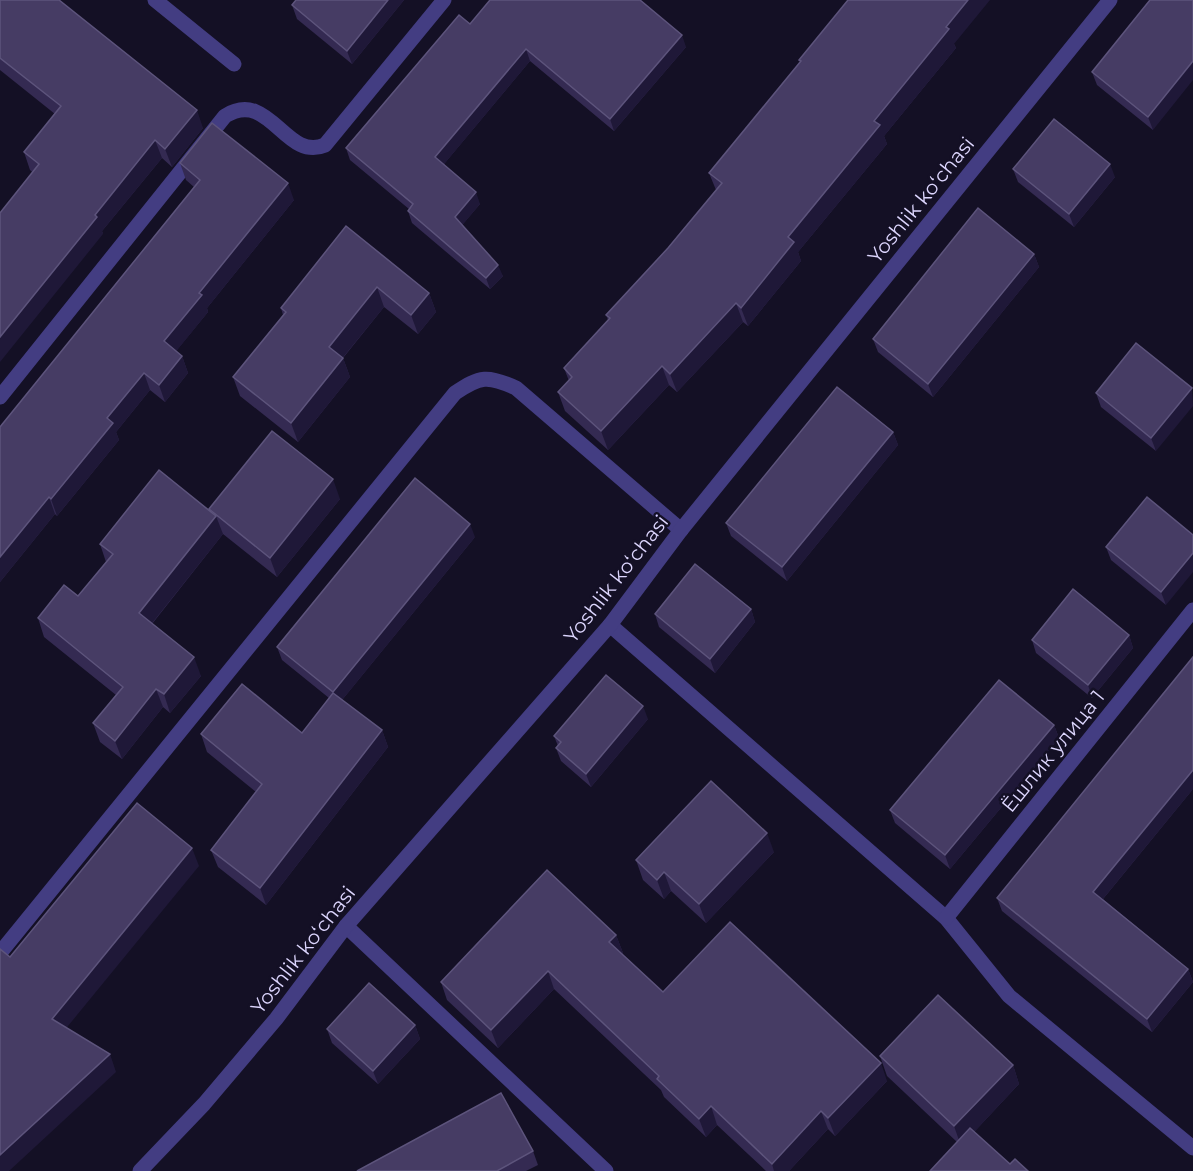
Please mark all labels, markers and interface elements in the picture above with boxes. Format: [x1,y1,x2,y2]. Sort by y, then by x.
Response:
street label: Yoshlik koʻchasi [863,132,979,268]
street label: Yoshlik koʻchasi [559,510,673,648]
street label: Ёшлик улица 1 [997,685,1109,817]
street label: Yoshlik koʻchasi [246,881,360,1019]

